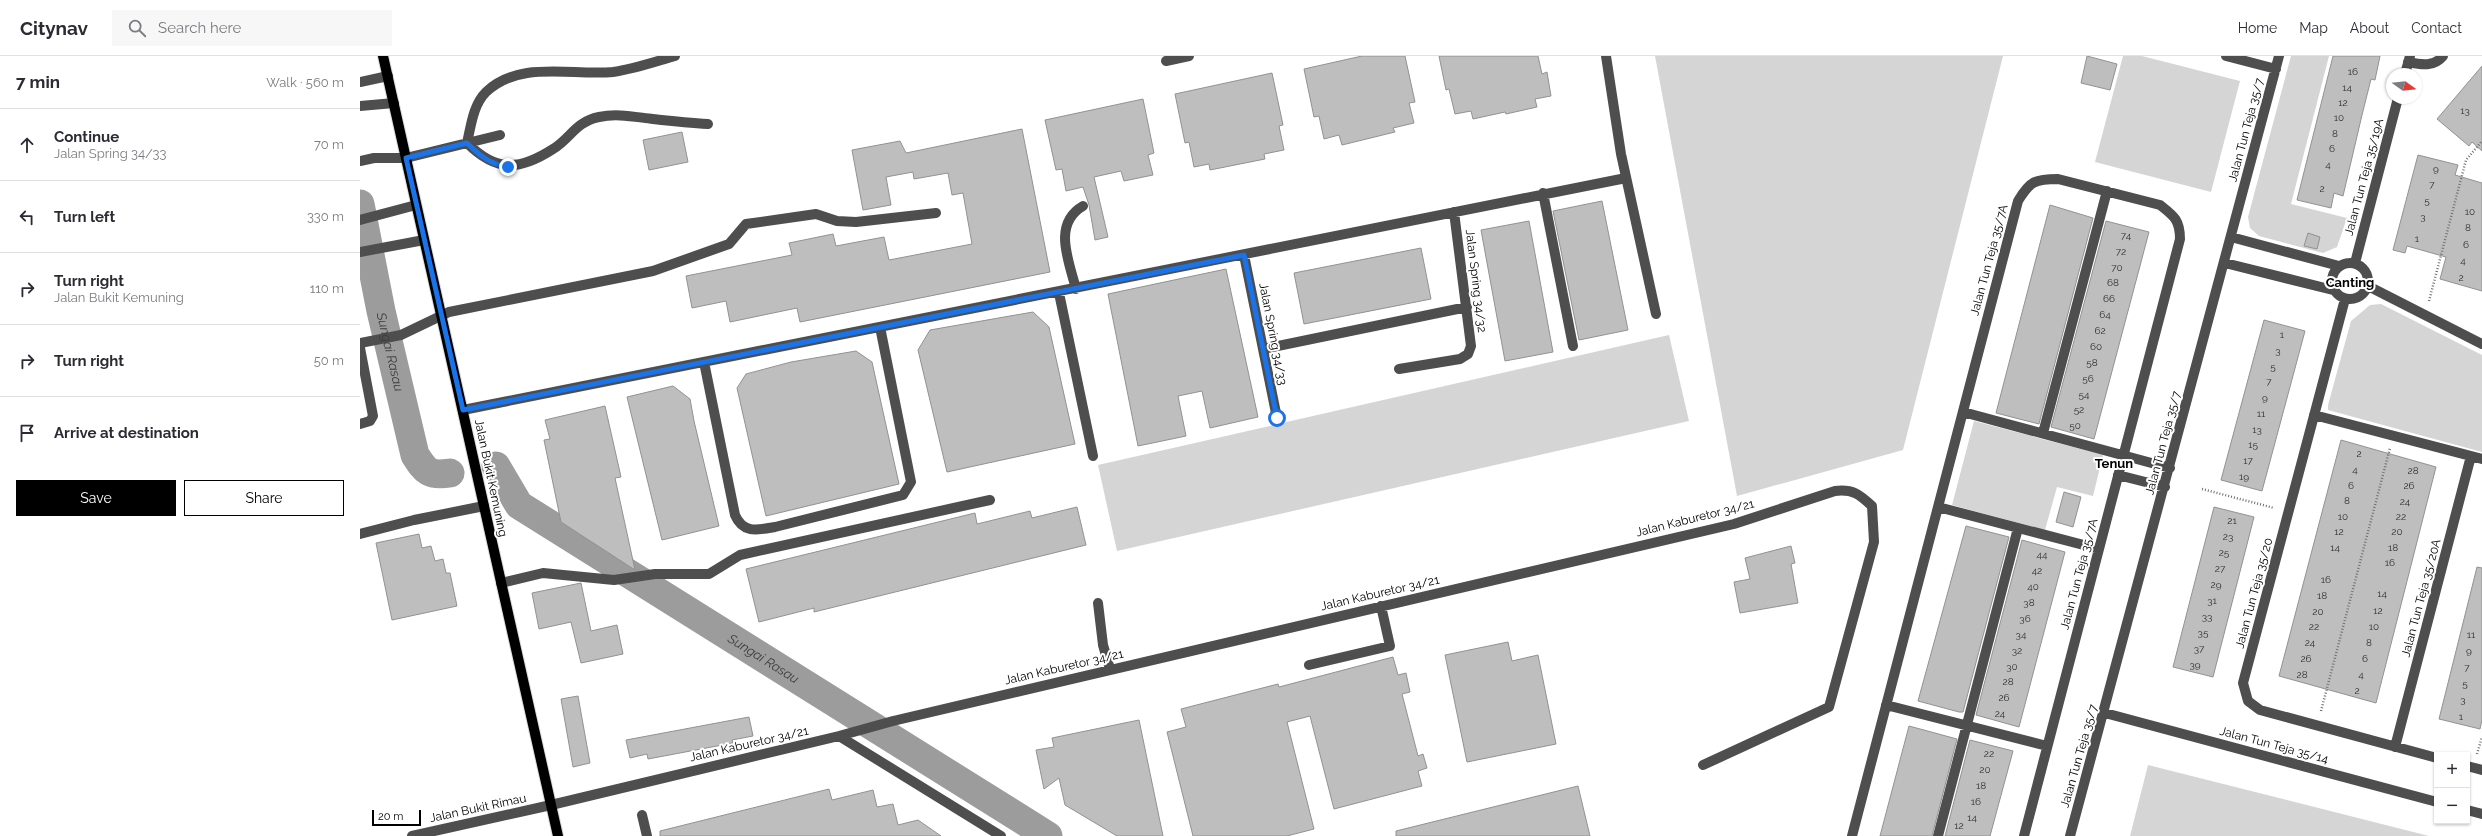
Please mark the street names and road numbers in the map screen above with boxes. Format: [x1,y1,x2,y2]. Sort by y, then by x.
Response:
street label: Jalan Tun Teja 35/7 [2225,76,2267,183]
street label: Jalan Tun Teja 35/19A [2342,117,2386,237]
street label: Jalan Tun Teja 35/7A [1967,203,2011,317]
street label: Jalan Spring 34/32 [1463,229,1489,333]
street label: Jalan Spring 34/33 [1256,282,1290,386]
street label: Jalan Tun Teja 35/7 [2142,389,2184,496]
street label: Jalan Bukit Kemuning [472,418,510,538]
street label: Jalan Kaburetor 34/21 [1634,497,1756,539]
street label: Jalan Tun Teja 35/7A [2057,517,2101,631]
street label: Jalan Tun Teja 35/20 [2233,536,2275,650]
street label: Jalan Tun Teja 35/20A [2399,537,2443,659]
street label: Jalan Kaburetor 34/21 [1319,573,1441,613]
street label: Jalan Kaburetor 34/21 [1003,647,1125,687]
street label: Jalan Tun Teja 35/7 [2058,702,2101,809]
street label: Jalan Kaburetor 34/21 [688,724,810,764]
street label: Jalan Tun Teja 35/14 [2218,724,2330,766]
street label: Jalan Bukit Rimau [428,791,528,825]

